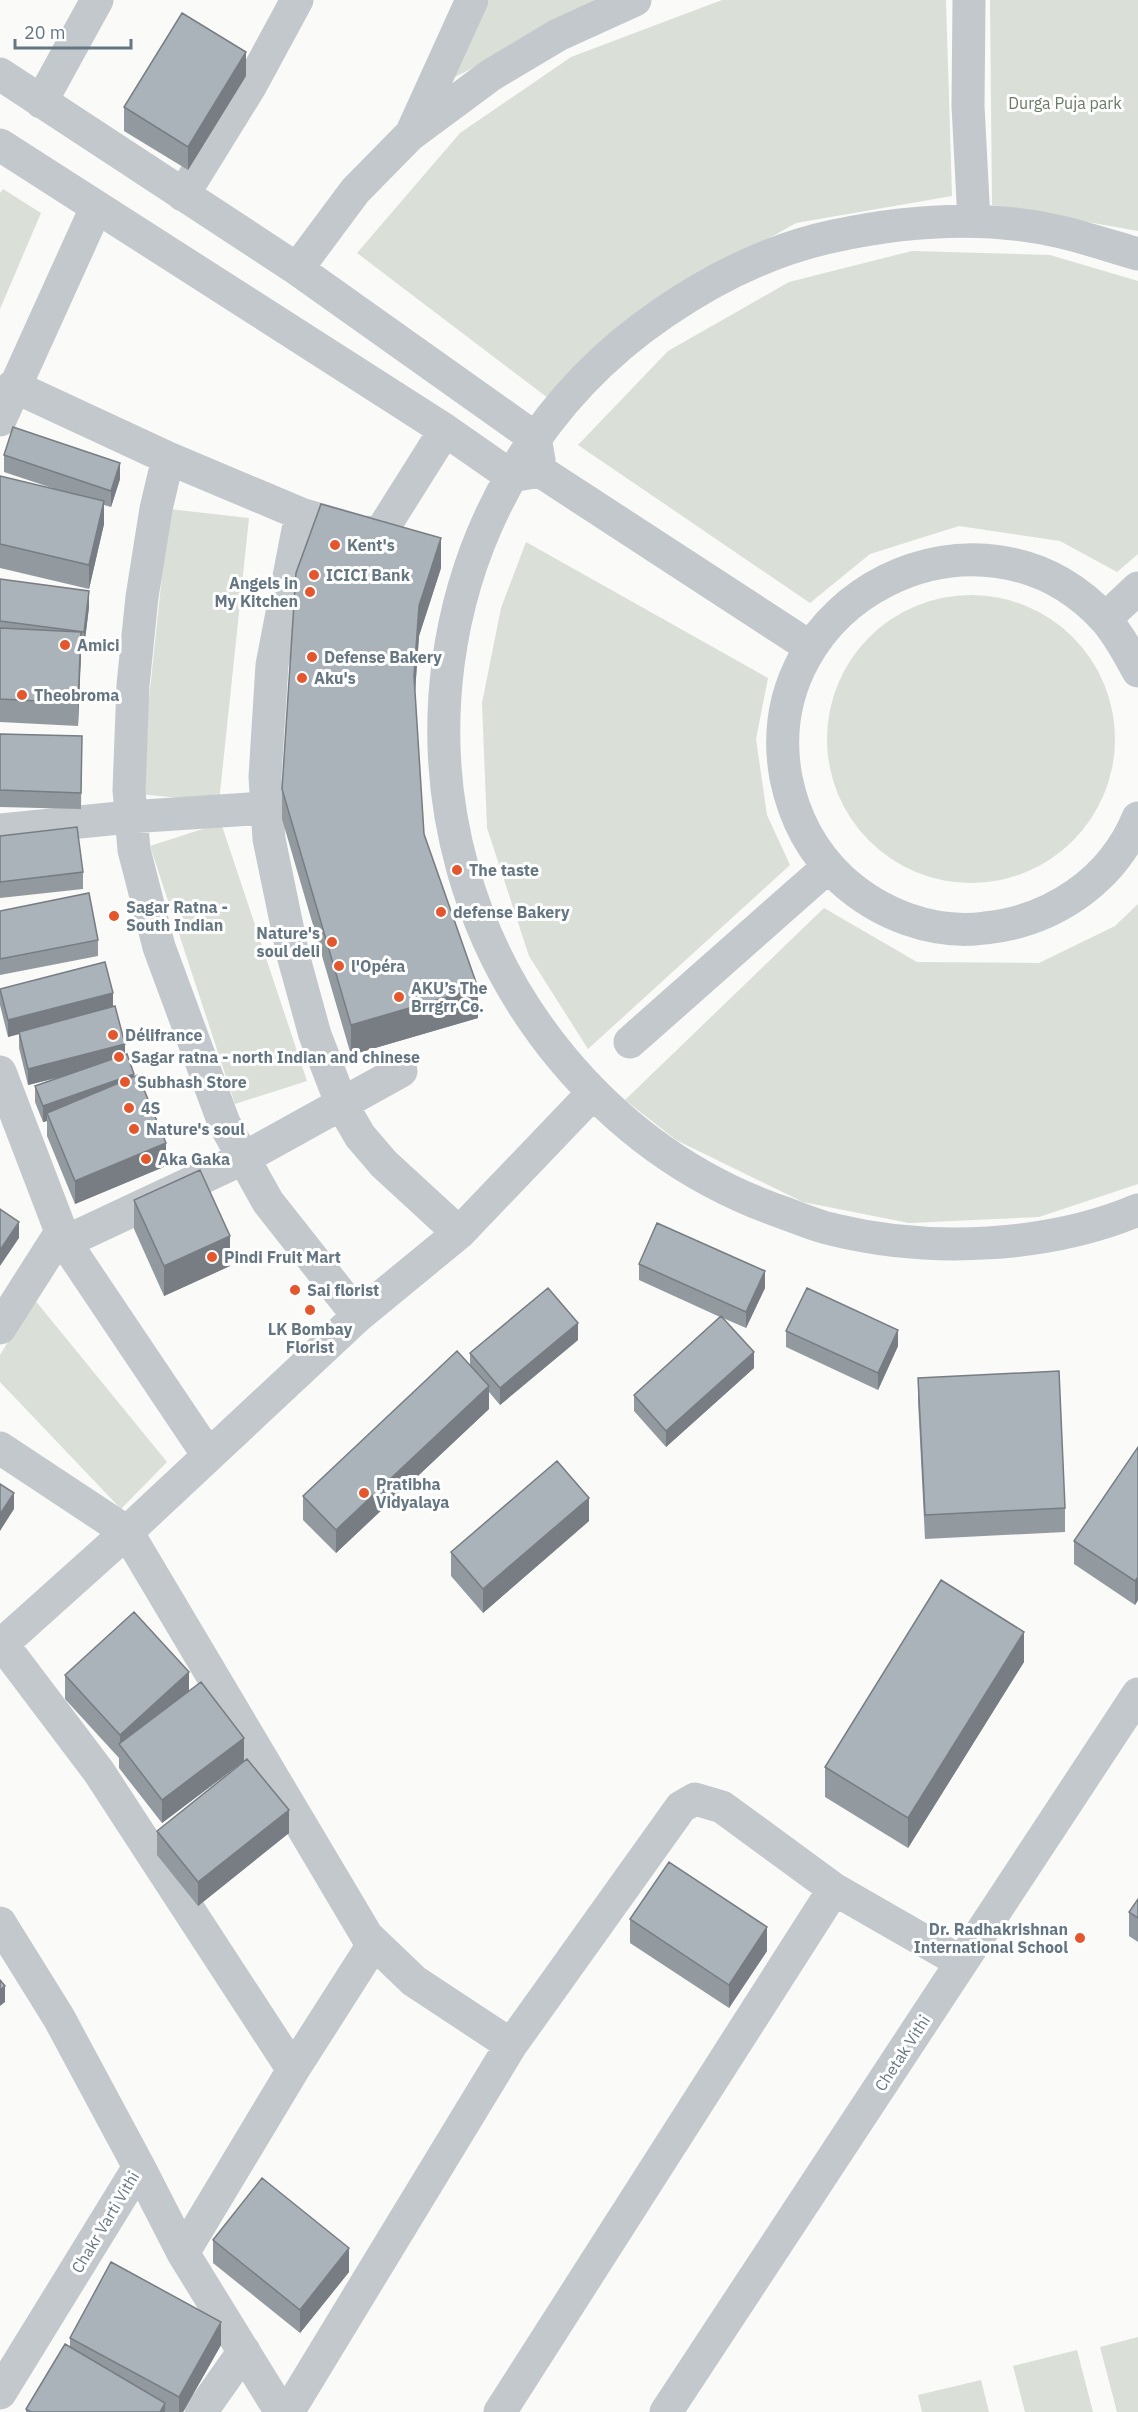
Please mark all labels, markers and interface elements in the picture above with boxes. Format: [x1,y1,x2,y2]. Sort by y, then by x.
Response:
scale bar [15,12,130,50]
text: 20 m [24,21,66,44]
park label: Durga Puja park [1008,93,1122,113]
place label: Kent's [347,535,395,555]
marker: Kent's [328,538,342,552]
place label: ICICI Bank [326,565,411,585]
marker: ICICI Bank [307,568,321,582]
place label: Angels in My Kitchen [214,573,298,611]
marker: Angels in My Kitchen [303,585,317,599]
place label: Amici [77,635,120,655]
marker: Amici [58,638,72,652]
place label: Defense Bakery [324,647,442,667]
marker: Defense Bakery [305,650,319,664]
place label: Aku's [314,668,356,688]
marker: Aku's [295,671,309,685]
place label: Theobroma [34,685,119,705]
marker: Theobroma [15,688,29,702]
place label: The taste [469,860,539,880]
marker: The taste [450,863,464,877]
place label: Sagar Ratna - South Indian [126,897,228,935]
place label: defense Bakery [453,902,570,922]
marker: defense Bakery [434,905,448,919]
marker: Sagar Ratna - South Indian [107,909,121,923]
place label: Nature's soul deli [256,923,320,961]
marker: Nature's soul deli [325,935,339,949]
place label: l'Opéra [351,956,405,976]
marker: l'Opéra [332,959,346,973]
place label: AKU’s The Brrgrr Co. [411,978,488,1016]
marker: AKU’s The Brrgrr Co. [392,990,406,1004]
place label: Délifrance [125,1025,202,1045]
marker: Délifrance [106,1028,120,1042]
place label: Sagar ratna - north Indian and chinese [131,1047,420,1067]
marker: Sagar ratna - north Indian and chinese [112,1050,126,1064]
place label: Subhash Store [137,1072,247,1092]
marker: Subhash Store [118,1075,132,1089]
place label: 4S [141,1098,161,1118]
marker: 4S [122,1101,136,1115]
place label: Nature's soul [146,1119,245,1139]
marker: Nature's soul [127,1122,141,1136]
place label: Aka Gaka [158,1149,230,1169]
marker: Aka Gaka [139,1152,153,1166]
place label: Pindi Fruit Mart [224,1247,341,1267]
marker: Pindi Fruit Mart [205,1250,219,1264]
place label: Sai florist [307,1280,379,1300]
marker: Sai florist [288,1283,302,1297]
marker: LK Bombay Florist [303,1303,317,1317]
place label: LK Bombay Florist [268,1319,353,1357]
place label: Pratibha Vidyalaya [376,1474,449,1512]
marker: Pratibha Vidyalaya [357,1486,371,1500]
place label: Dr. Radhakrishnan International School [914,1919,1068,1957]
marker: Dr. Radhakrishnan International School [1073,1931,1087,1945]
street label: Chetak Vithi [870,2011,934,2095]
street label: Chakr Varti Vithi [67,2167,143,2277]

